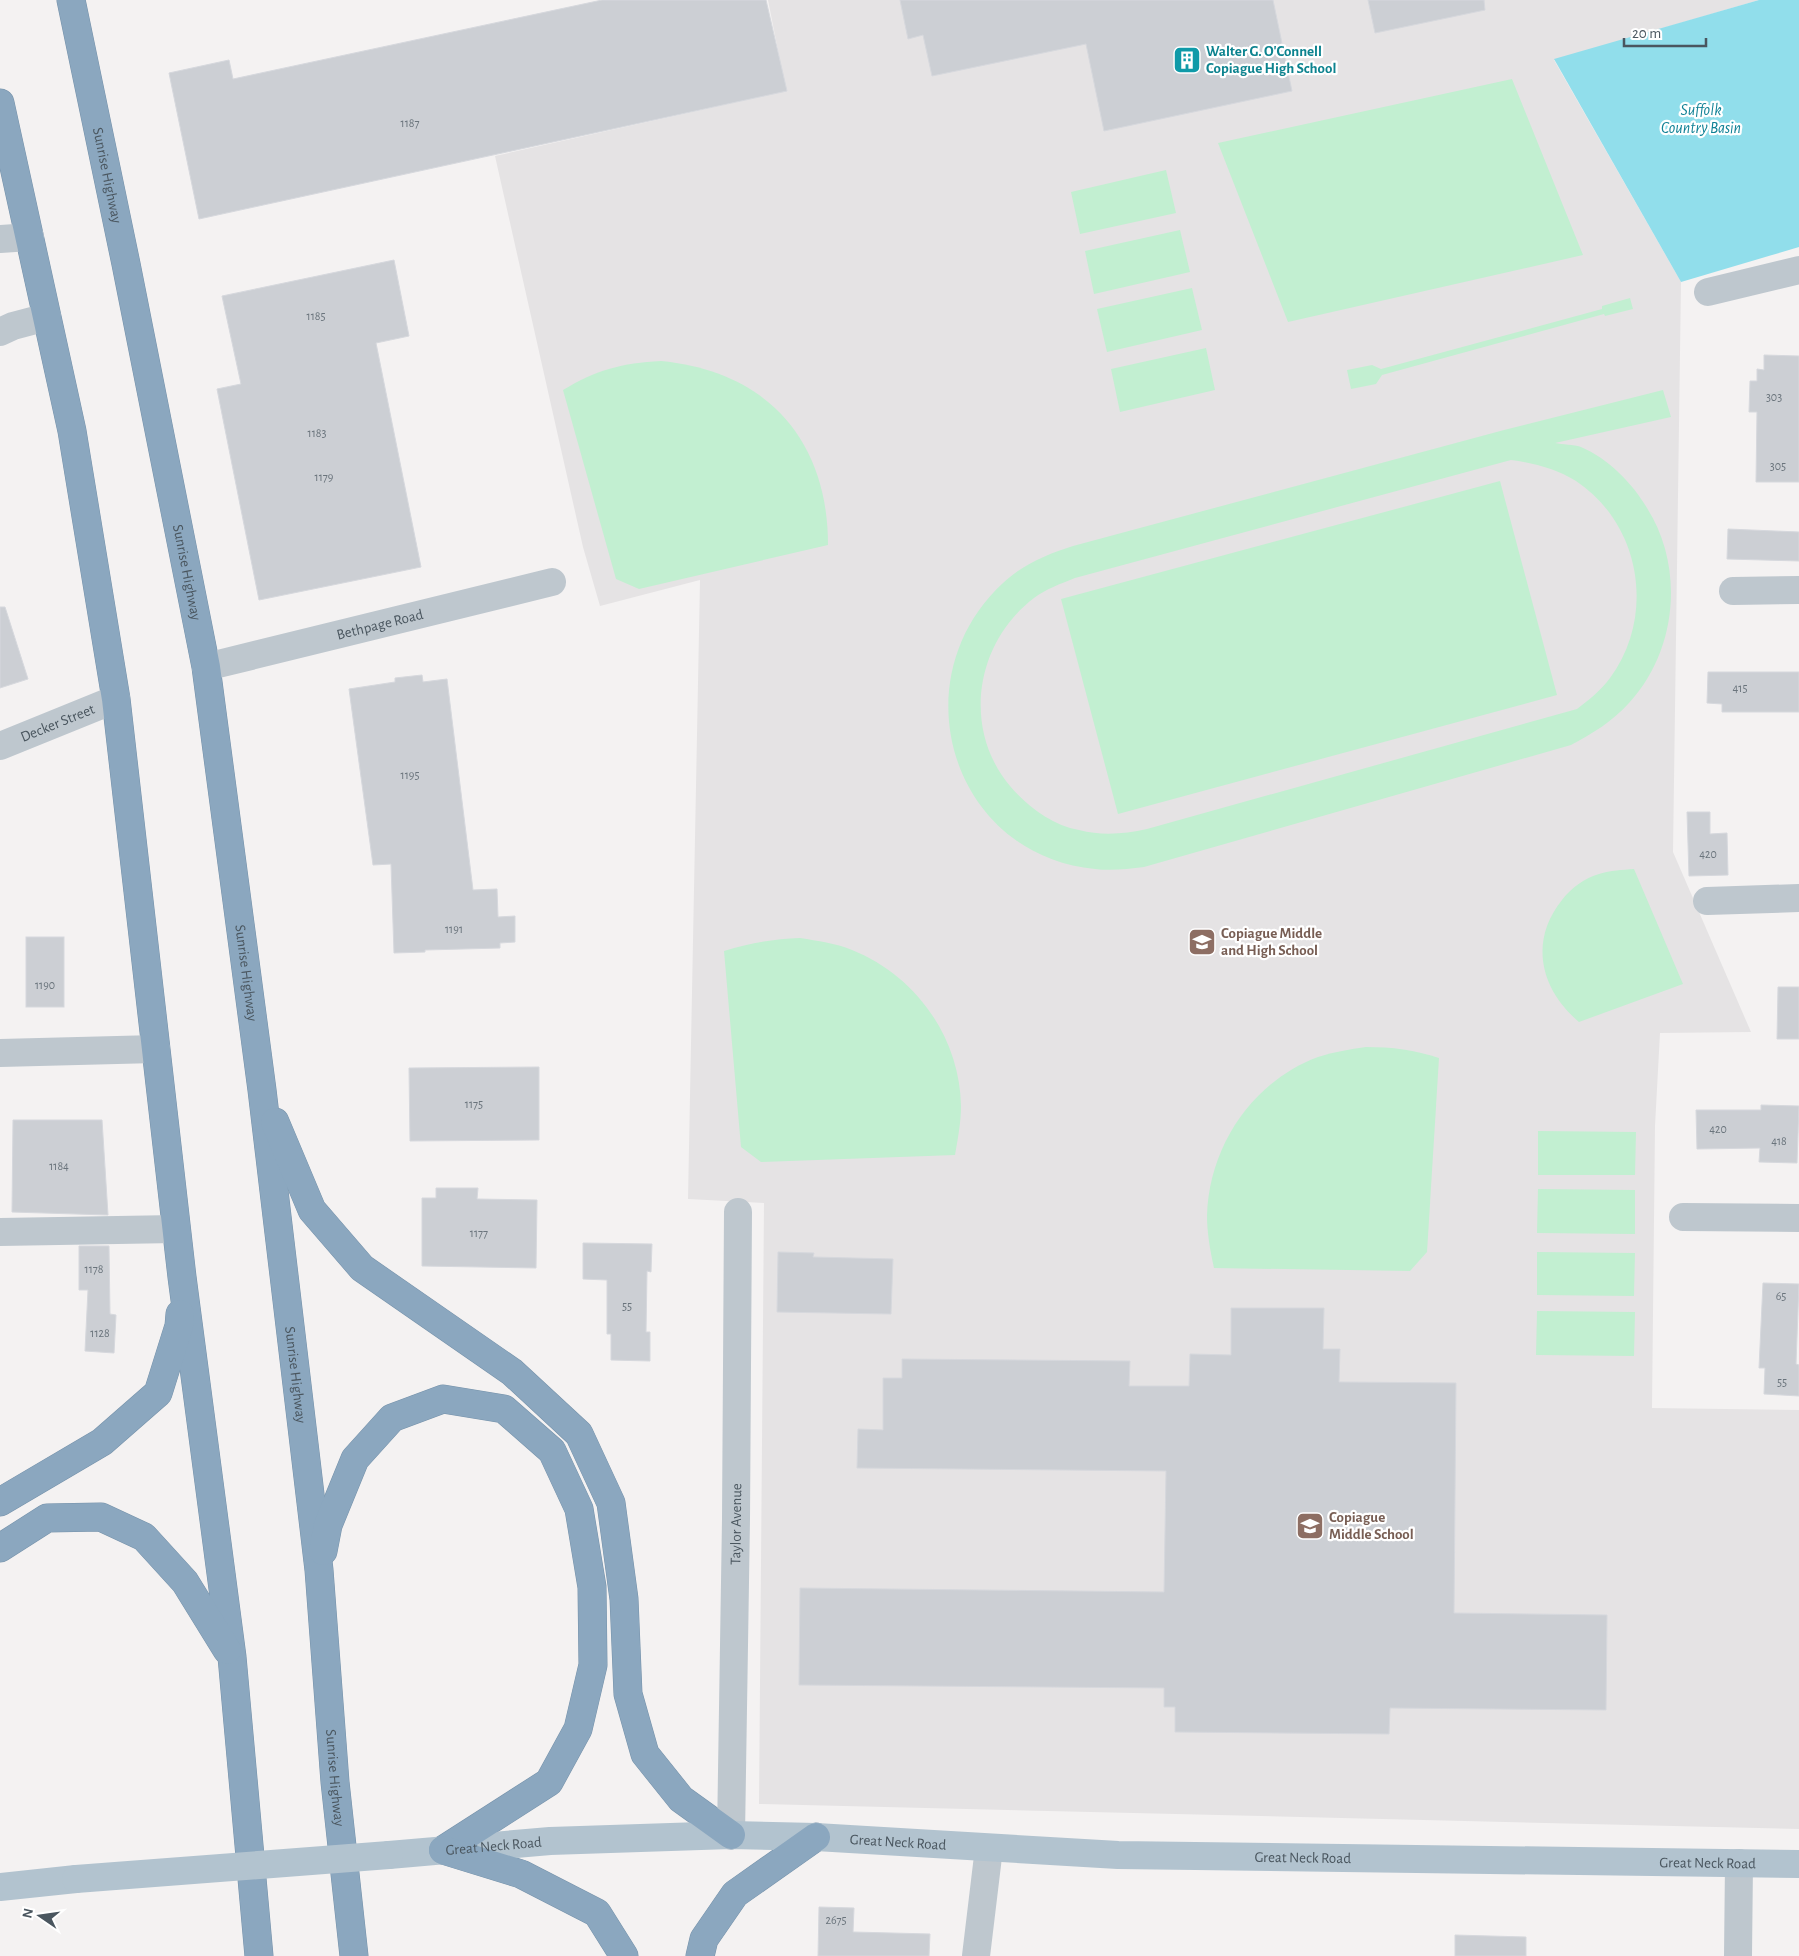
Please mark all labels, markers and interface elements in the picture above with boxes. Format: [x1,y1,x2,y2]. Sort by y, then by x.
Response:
scale bar [1624,15,1706,47]
text: 20 m [1632,26,1661,41]
place label: Walter G. O'Connell Copiague High School [1206,44,1336,76]
building icon: Walter G. O'Connell Copiague High School [1172,45,1202,75]
water label: Suffolk Country Basin [1661,102,1741,136]
house number: 1187 [401,117,419,129]
street label: Sunrise Highway [90,126,124,225]
house number: 1185 [307,310,325,322]
house number: 303 [1766,391,1782,403]
house number: 1183 [308,427,326,439]
house number: 305 [1770,460,1786,472]
house number: 1179 [315,471,334,483]
street label: Sunrise Highway [170,523,204,622]
street label: Bethpage Road [335,607,425,643]
house number: 415 [1733,682,1747,694]
street label: Decker Street [18,701,97,745]
house number: 1195 [401,769,419,781]
house number: 420 [1699,848,1717,860]
house number: 1191 [445,923,463,935]
street label: Sunrise Highway [232,924,260,1023]
place label: Copiague Middle and High School [1221,926,1322,958]
school or university icon: Copiague Middle and High School [1187,927,1217,957]
house number: 1190 [35,979,55,991]
house number: 1175 [465,1098,483,1110]
house number: 420 [1709,1123,1727,1135]
house number: 418 [1771,1135,1787,1147]
house number: 1184 [49,1160,69,1172]
house number: 1177 [470,1227,488,1239]
house number: 1178 [85,1263,104,1275]
house number: 65 [1776,1290,1786,1302]
house number: 55 [622,1300,632,1312]
street label: Sunrise Highway [282,1326,309,1425]
house number: 1128 [90,1327,110,1339]
house number: 55 [1777,1376,1787,1388]
street label: Taylor Avenue [728,1483,744,1565]
place label: Copiague Middle School [1329,1510,1414,1542]
school or university icon: Copiague Middle School [1295,1511,1325,1541]
street label: Sunrise Highway [323,1729,347,1828]
street label: Great Neck Road [849,1832,947,1853]
street label: Great Neck Road [445,1835,543,1858]
street label: Great Neck Road [1254,1850,1351,1866]
street label: Great Neck Road [1659,1855,1756,1871]
north arrow [15,1891,65,1941]
text: N [20,1907,36,1920]
house number: 2675 [825,1914,847,1926]

